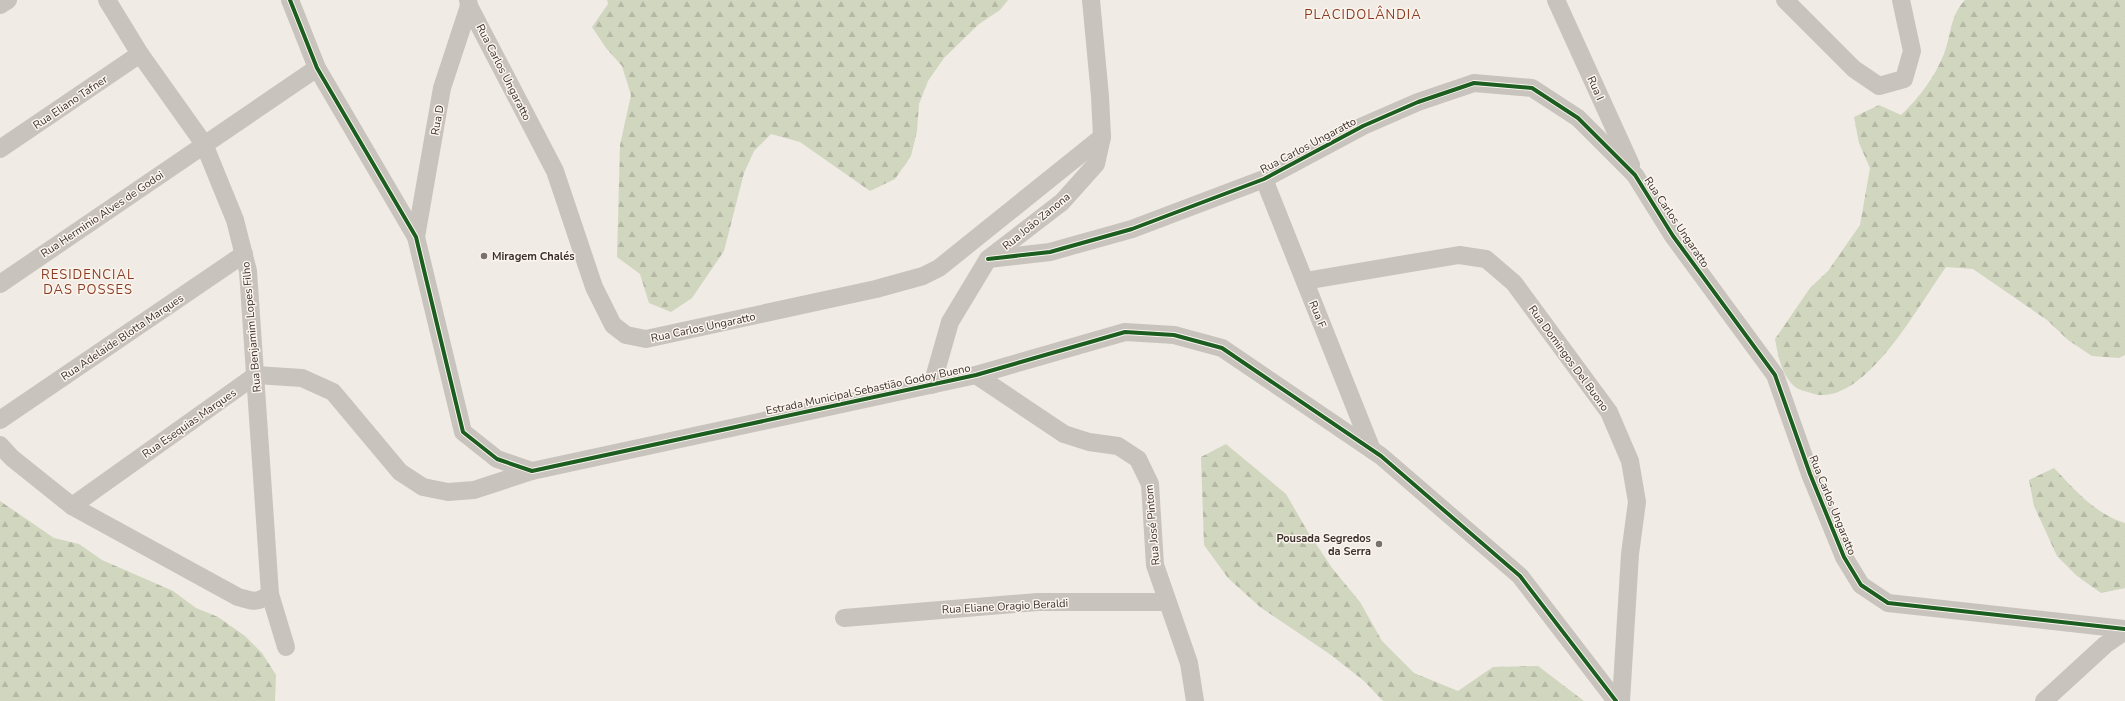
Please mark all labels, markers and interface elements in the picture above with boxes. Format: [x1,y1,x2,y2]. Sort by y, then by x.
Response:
district label: PLACIDOLÂNDIA [1304,5,1422,24]
street label: Rua Carlos Ungaratto [473,21,534,123]
street label: Rua Eliano Tafner [30,72,110,133]
street label: Rua I [1584,74,1607,103]
street label: Rua D [427,104,448,136]
street label: Rua Carlos Ungaratto [1258,114,1359,177]
street label: Rua Herminio Alves de Godoi [38,168,167,261]
street label: Rua Carlos Ungaratto [1641,174,1713,271]
street label: Rua João Zanona [999,189,1074,253]
place label: Miragem Chalés [492,249,575,264]
marker: Miragem Chalés [479,251,489,261]
street label: Rua Benjamim Lopes Filho [238,261,265,393]
district label: RESIDENCIAL DAS POSSES [41,266,135,299]
street label: Rua Adelaide Blotta Marques [58,291,187,384]
street label: Rua F [1305,298,1330,330]
street label: Rua Domingos Del Buono [1525,302,1612,414]
street label: Rua Carlos Ungaratto [649,309,757,346]
street label: Estrada Municipal Sebastião Godoy Bueno [764,360,972,419]
street label: Rua Esequias Marques [139,385,239,462]
street label: Rua Carlos Ungaratto [1806,453,1859,557]
street label: Rua José Pintom [1141,484,1163,566]
place label: Pousada Segredos da Serra [1276,531,1371,559]
marker: Pousada Segredos da Serra [1374,539,1384,549]
street label: Rua Eliane Oragio Beraldi [942,596,1069,617]

